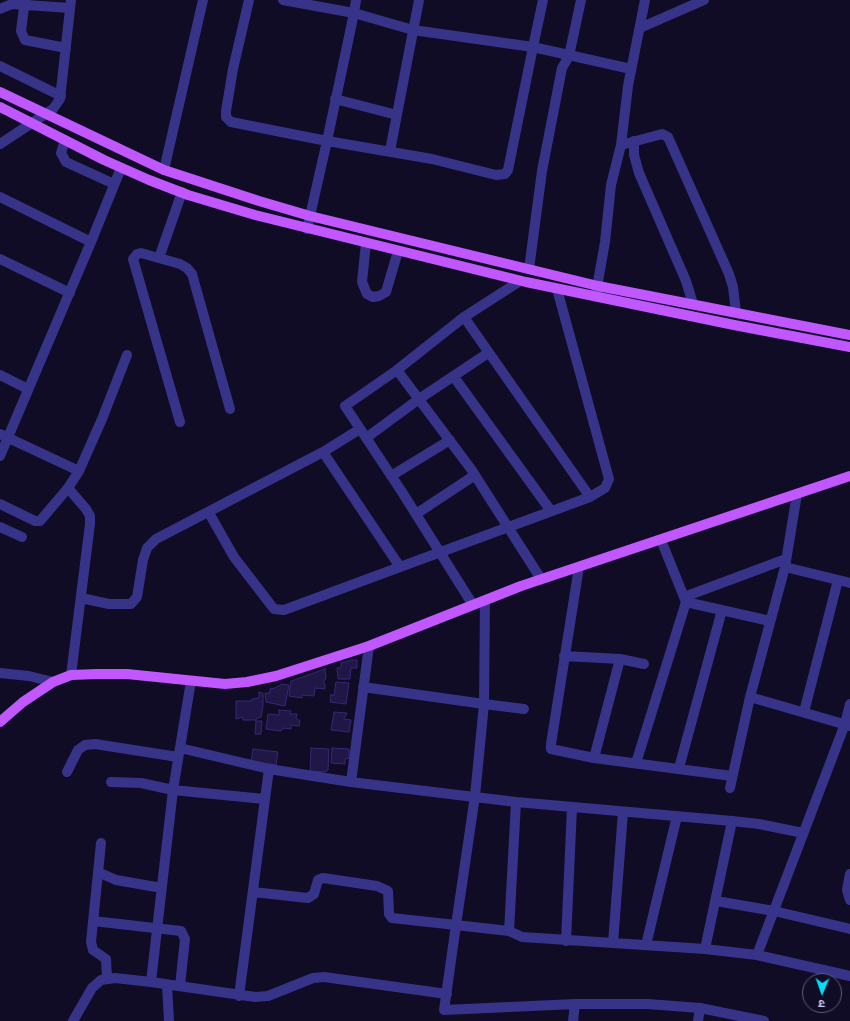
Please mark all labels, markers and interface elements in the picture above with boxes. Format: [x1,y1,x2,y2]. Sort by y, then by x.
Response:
north arrow [802,973,842,1013]
text: उ [818,997,825,1012]

